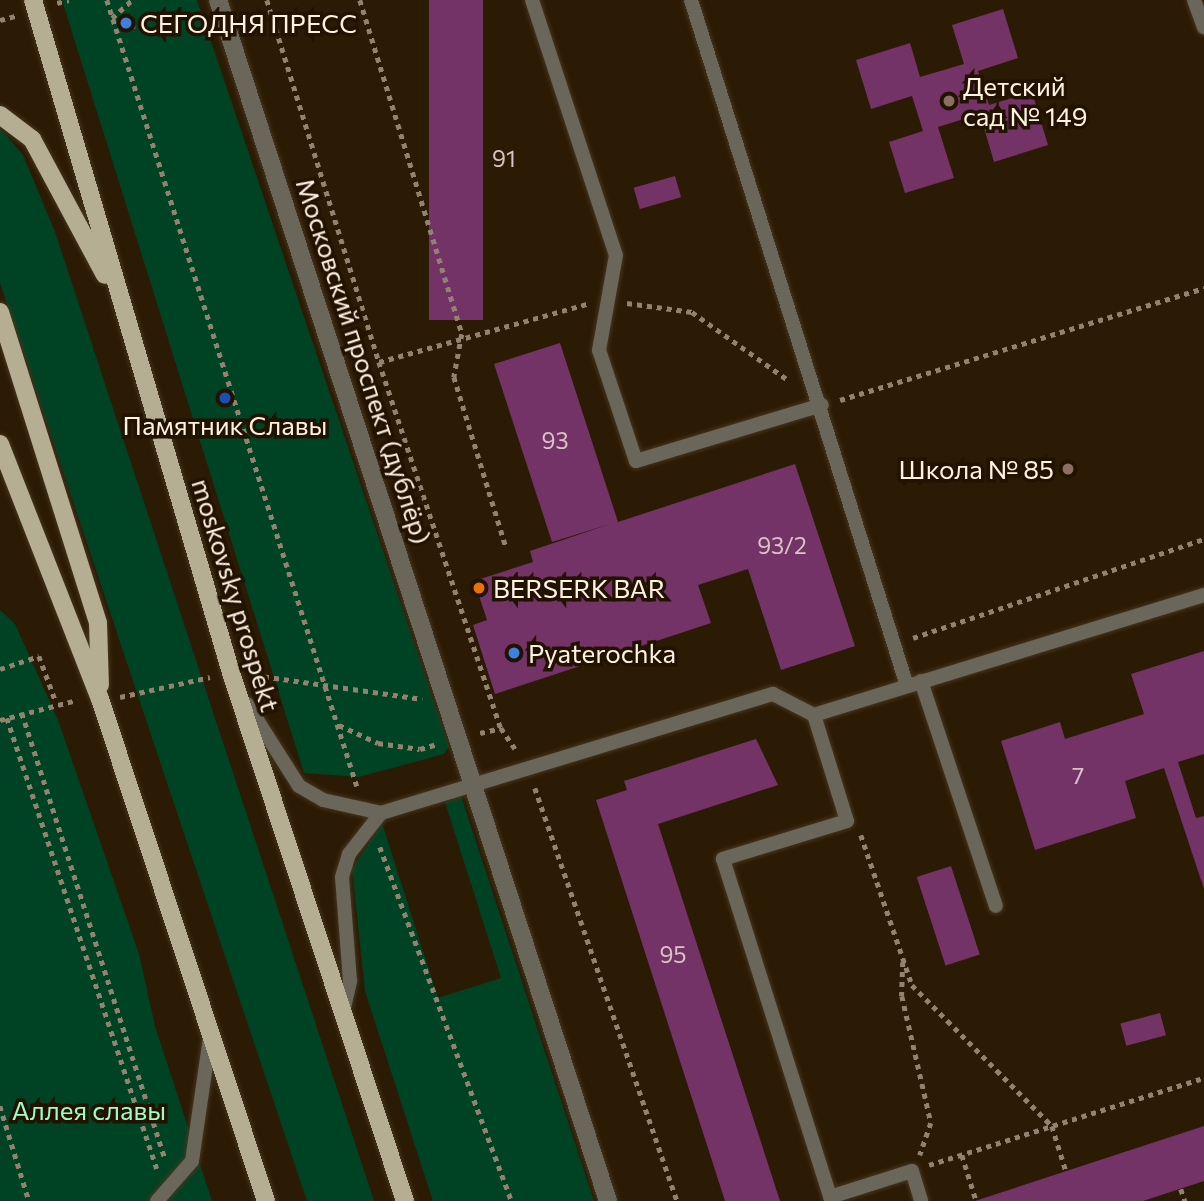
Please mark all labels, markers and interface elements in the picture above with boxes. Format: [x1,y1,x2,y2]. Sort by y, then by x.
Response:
place label: СЕГОДНЯ ПРЕСС [140,7,357,39]
marker: СЕГОДНЯ ПРЕСС [118,15,134,31]
place label: Детский сад № 149 [963,70,1087,132]
marker: Детский сад № 149 [941,93,957,109]
house number: 91 [492,144,516,172]
street label: Московский проспект (дублёр) [290,174,438,548]
marker: Памятник Славы [217,390,233,406]
place label: Памятник Славы [123,409,327,441]
house number: 93 [541,426,569,454]
place label: Школа № 85 [899,453,1054,485]
marker: Школа № 85 [1060,461,1076,477]
street label: moskovsky prospekt [186,475,286,715]
house number: 93/2 [757,531,807,559]
place label: BERSERK BAR [493,572,665,604]
marker: BERSERK BAR [471,580,487,596]
place label: Pyaterochka [528,637,676,669]
marker: Pyaterochka [506,645,522,661]
house number: 7 [1072,761,1084,789]
house number: 95 [659,940,687,968]
park label: Аллея славы [12,1094,166,1126]

